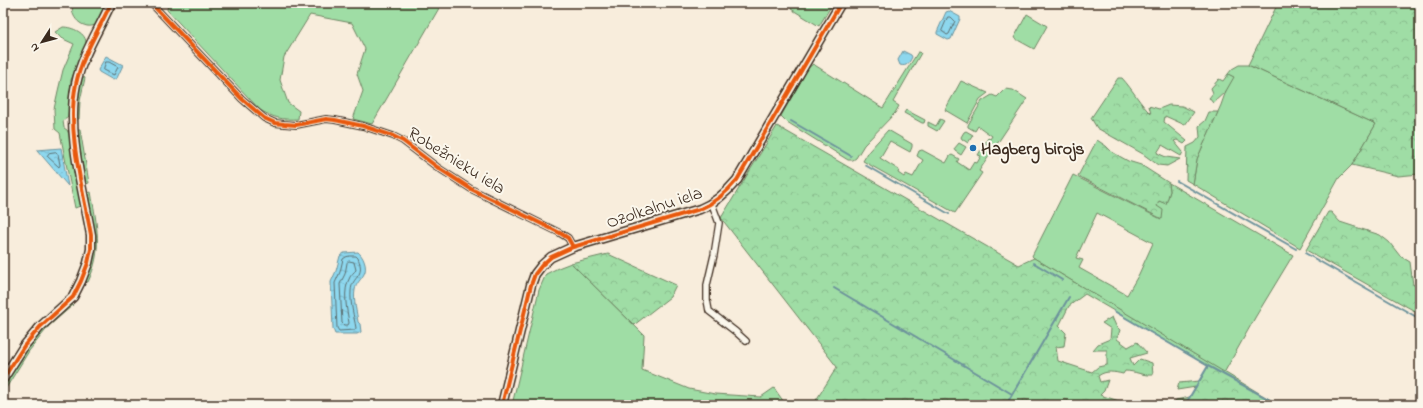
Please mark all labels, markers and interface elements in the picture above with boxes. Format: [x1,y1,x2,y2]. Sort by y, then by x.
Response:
north arrow [22,22,62,62]
text: N [26,40,43,55]
street label: Robežnieku iela [402,121,510,202]
place label: Hagberg birojs [981,137,1084,164]
marker: Hagberg birojs [968,143,978,153]
street label: Ozolkalnu iela [603,181,706,237]

